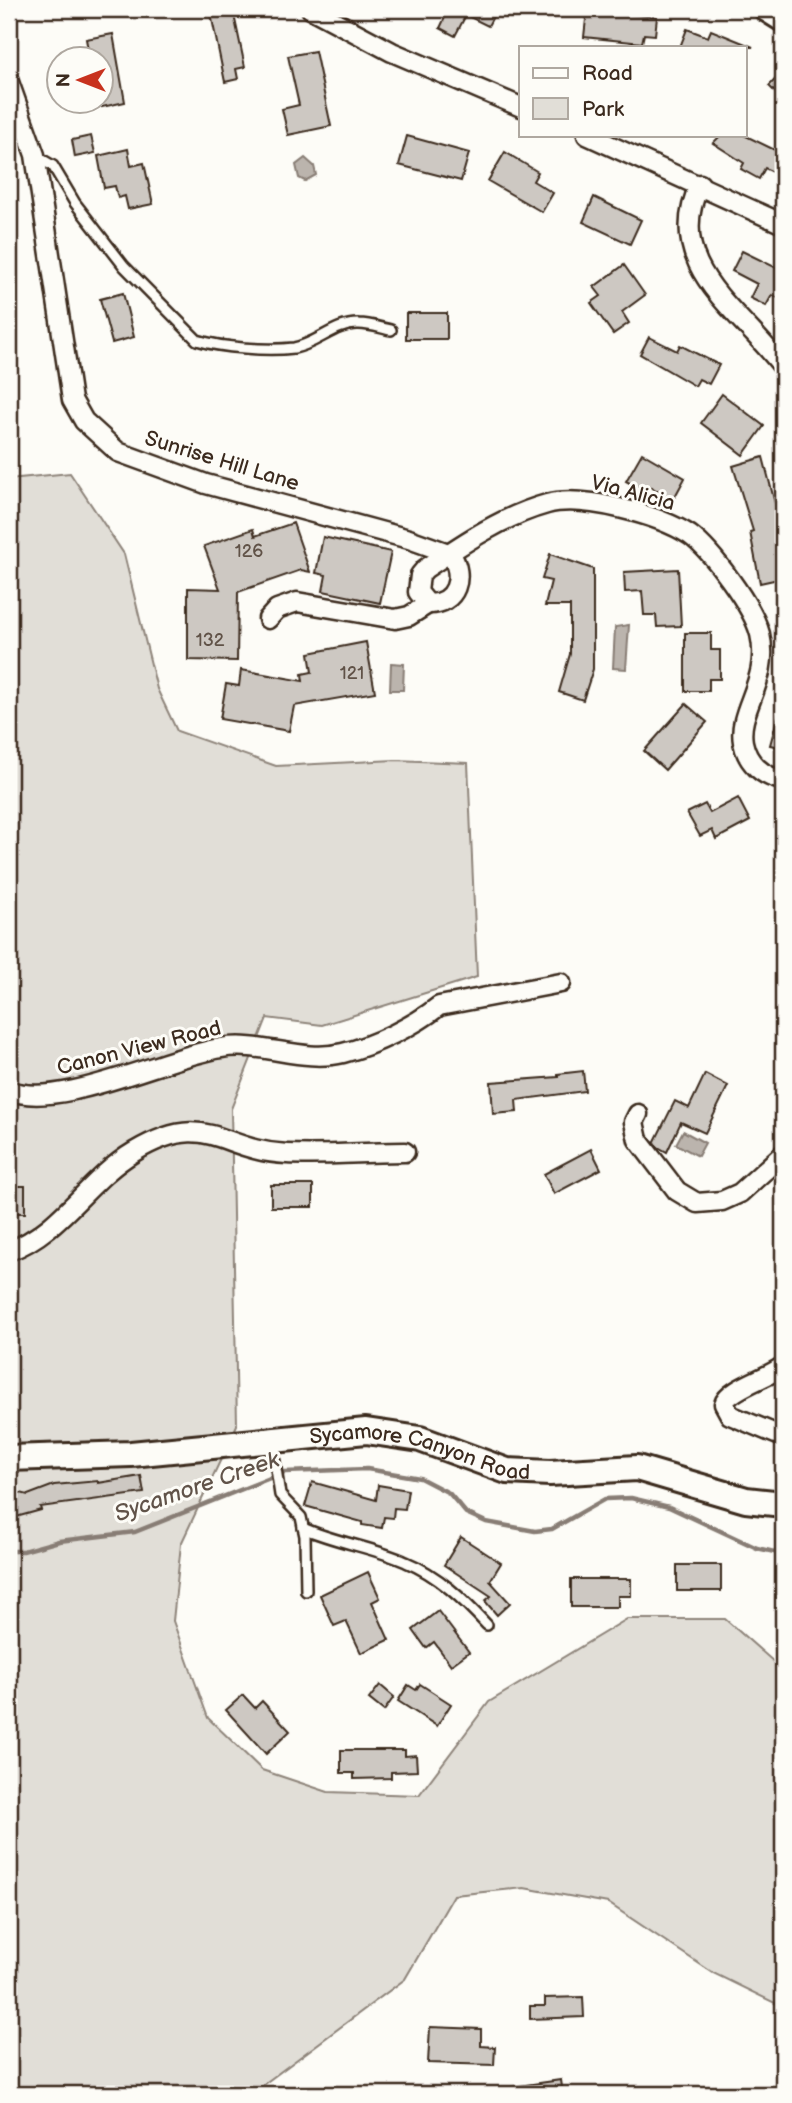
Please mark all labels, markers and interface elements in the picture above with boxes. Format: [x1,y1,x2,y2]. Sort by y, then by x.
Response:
north arrow [46,46,116,116]
legend [519,46,746,136]
text: Road [582,61,633,86]
text: N [53,73,76,87]
text: Park [582,97,625,122]
street label: Sunrise Hill Lane [142,426,302,496]
street label: Via Alicia [588,470,678,516]
house number: 126 [235,541,263,562]
house number: 132 [196,630,225,651]
house number: 121 [340,663,364,684]
street label: Canon View Road [54,1016,224,1080]
street label: Sycamore Canyon Road [308,1418,531,1485]
water label: Sycamore Creek [111,1445,284,1528]

